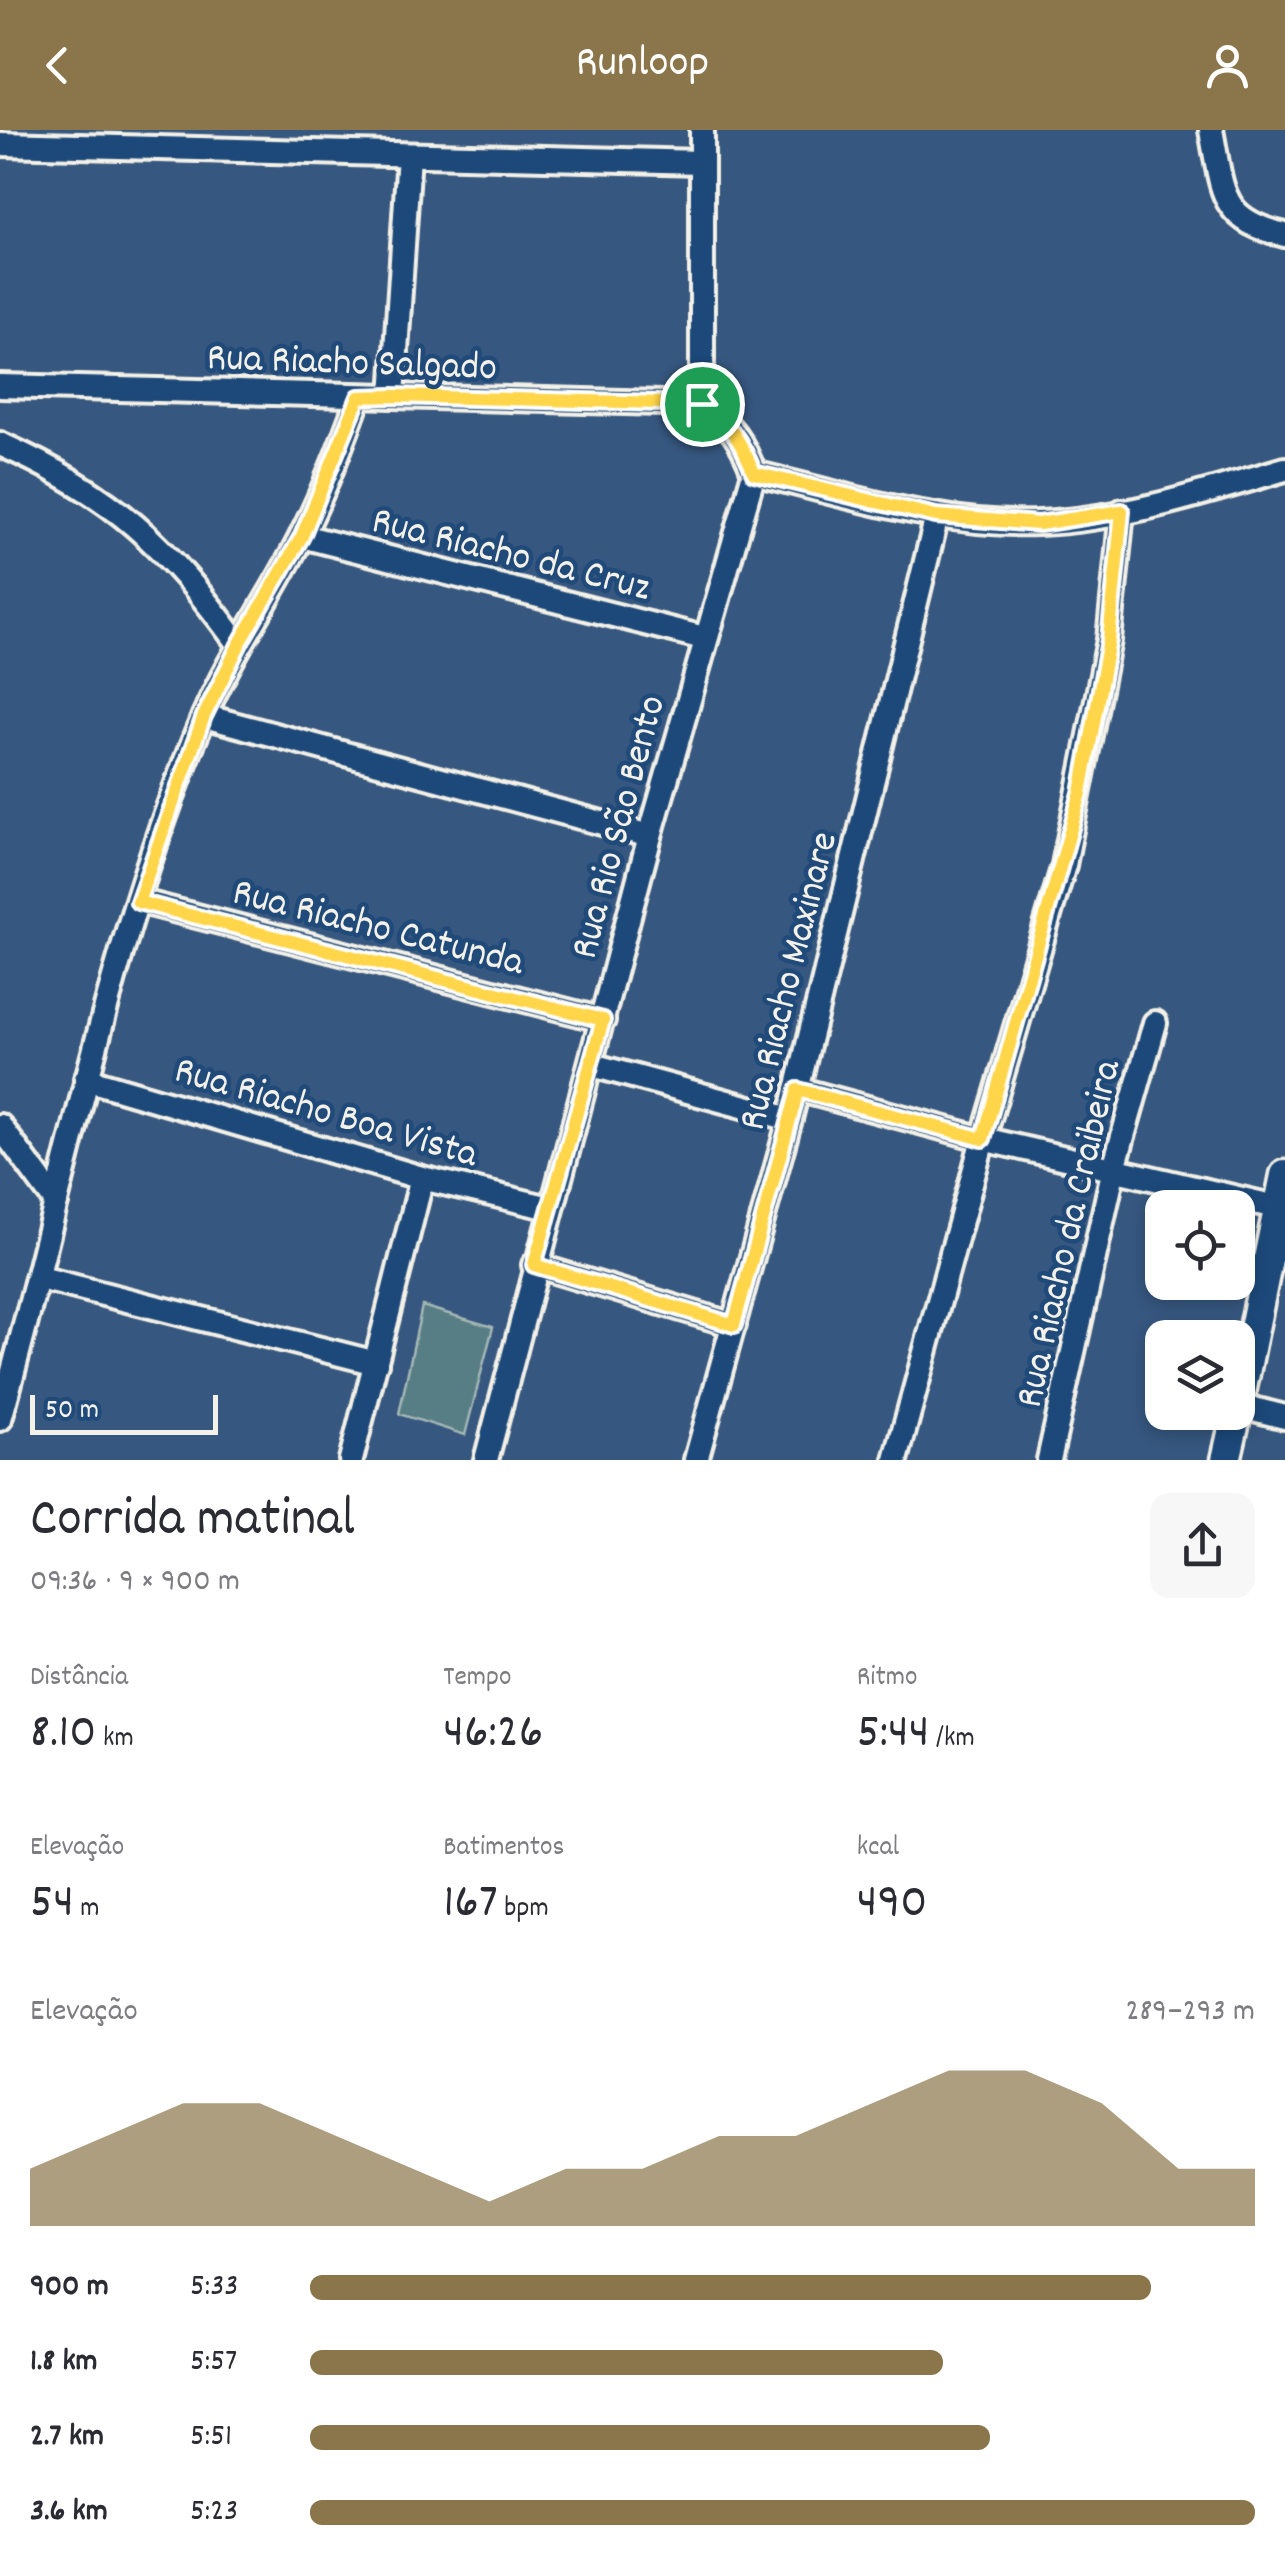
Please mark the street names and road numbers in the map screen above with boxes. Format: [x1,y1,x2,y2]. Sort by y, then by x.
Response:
street label: Rua Riacho Salgado [206,332,498,399]
street label: Rua Riacho da Cruz [365,495,656,619]
street label: Rua Rio São Bento [559,690,684,966]
street label: Rua Riacho Maxinare [727,826,856,1137]
street label: Rua Riacho Catunda [226,867,530,994]
street label: Rua Riacho Boa Vista [167,1045,485,1186]
street label: Rua Riacho da Craibeira [1004,1054,1139,1414]

